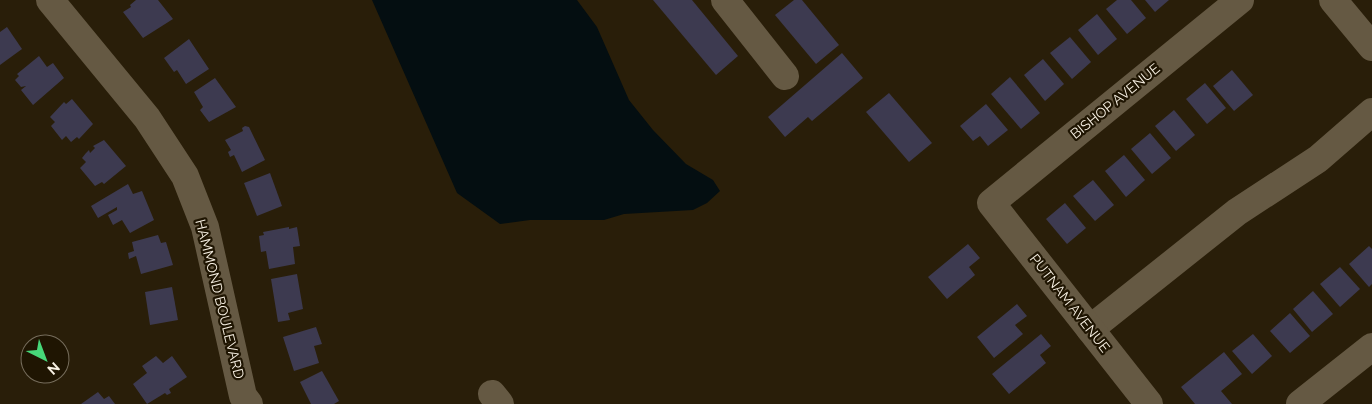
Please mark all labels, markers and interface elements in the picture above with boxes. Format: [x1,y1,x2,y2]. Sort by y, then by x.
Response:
street label: BISHOP AVENUE [1067,60,1163,142]
street label: HAMMOND BOULEVARD [192,218,248,380]
street label: PUTNAM AVENUE [1027,251,1113,355]
north arrow [20,334,70,384]
text: N [44,359,63,378]

